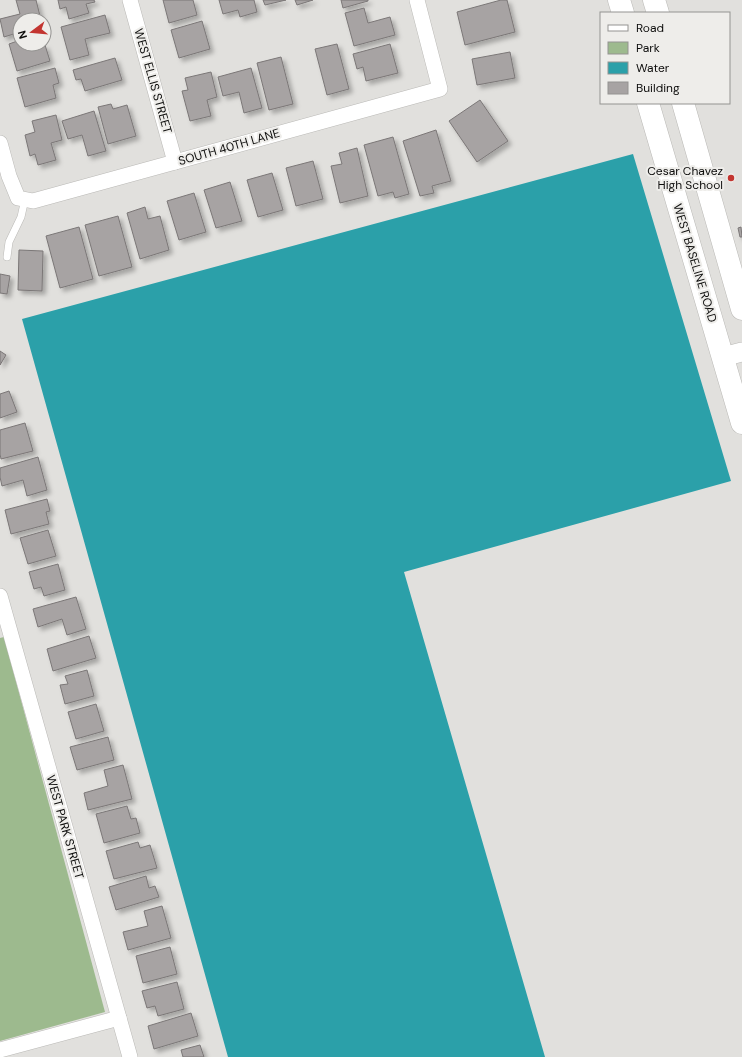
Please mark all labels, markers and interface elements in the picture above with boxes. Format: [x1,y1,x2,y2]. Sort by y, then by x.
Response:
north arrow [12,12,52,52]
legend [600,12,730,104]
text: Road [636,20,664,36]
street label: WEST ELLIS STREET [130,27,176,136]
text: N [15,29,30,41]
text: Park [636,40,660,56]
text: Water [636,60,670,76]
text: Building [636,80,680,96]
street label: SOUTH 40TH LANE [176,125,282,169]
place label: Cesar Chavez High School [647,163,723,193]
marker: Cesar Chavez High School [726,173,736,183]
street label: WEST BASELINE ROAD [669,202,721,324]
street label: WEST PARK STREET [43,773,88,881]

